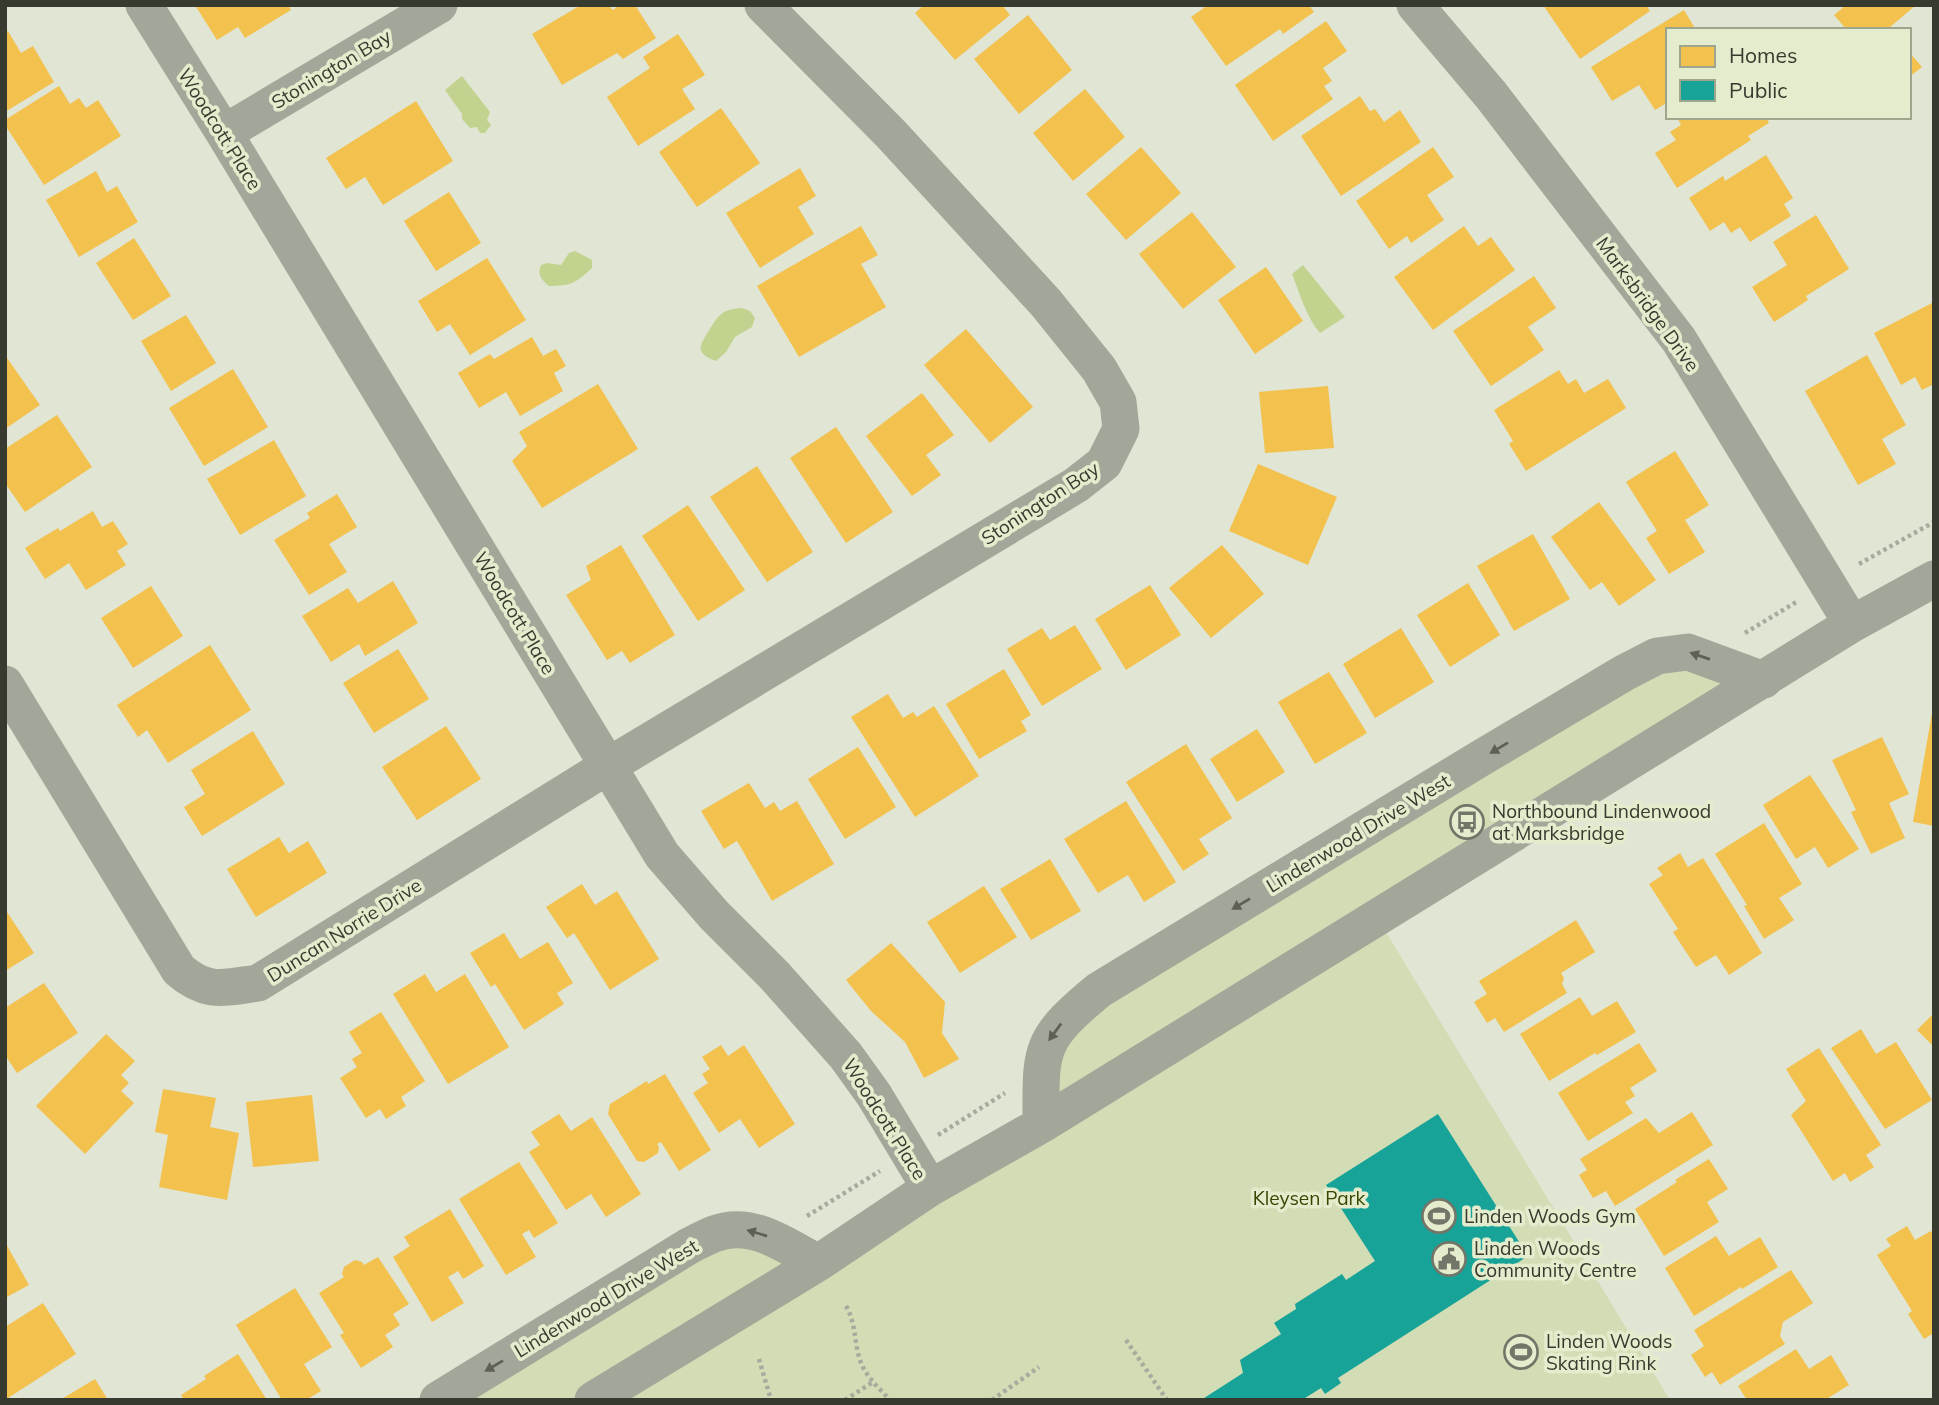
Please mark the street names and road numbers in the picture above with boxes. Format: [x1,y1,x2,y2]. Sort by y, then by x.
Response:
street label: Stonington Bay [267,24,395,114]
street label: Woodcott Place [173,64,267,194]
street label: Marksbridge Drive [1591,232,1705,376]
street label: Stonington Bay [977,456,1103,550]
street label: Woodcott Place [469,547,561,679]
street label: Lindenwood Drive West [1262,768,1455,897]
street label: Duncan Norrie Drive [262,873,426,987]
street label: Woodcott Place [838,1054,932,1184]
street label: Lindenwood Drive West [510,1233,703,1362]

